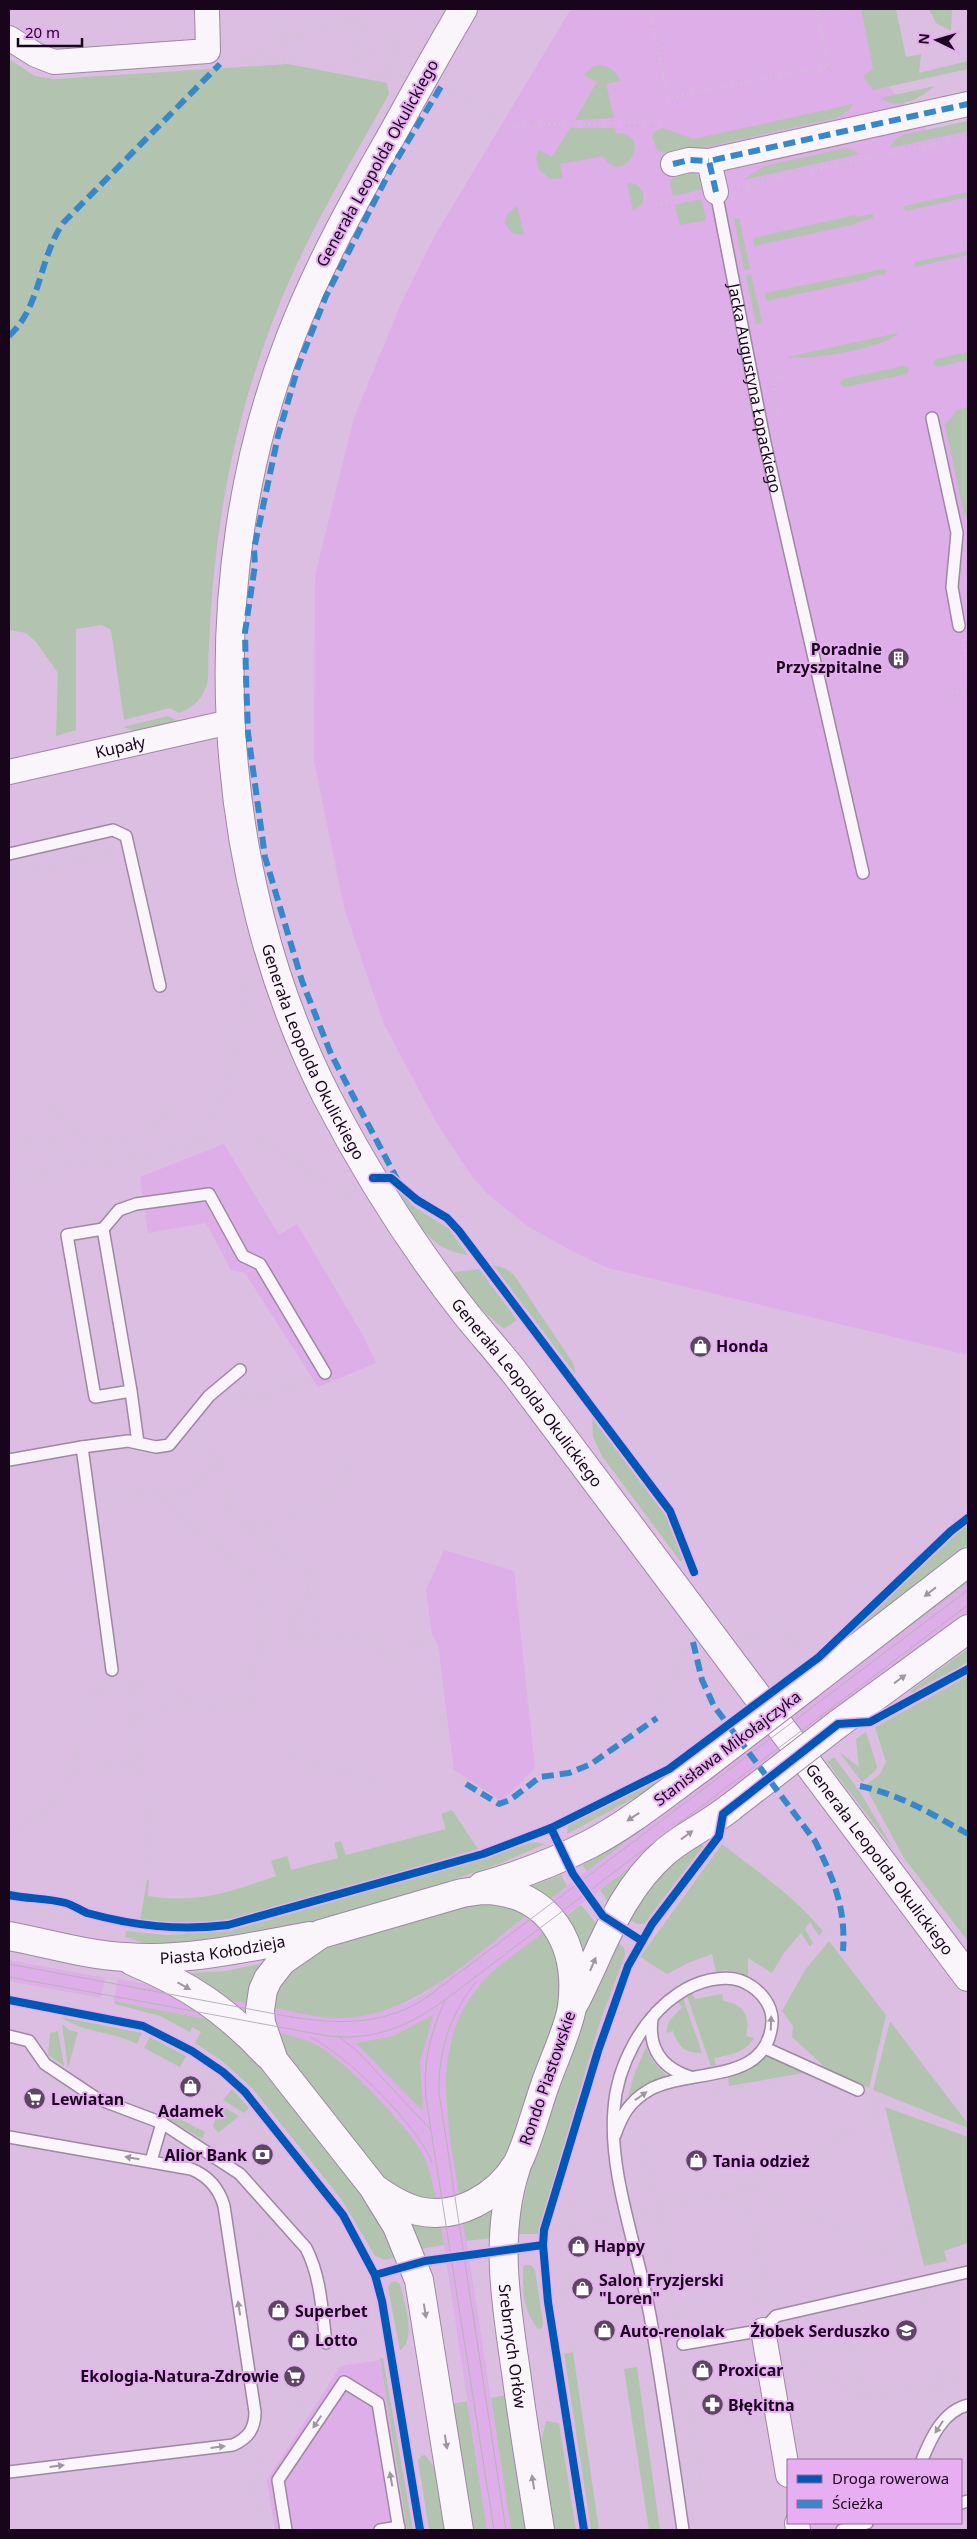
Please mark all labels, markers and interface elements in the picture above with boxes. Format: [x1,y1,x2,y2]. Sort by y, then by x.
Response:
scale bar [18,15,81,47]
north arrow [912,15,962,65]
text: 20 m [25,22,60,42]
text: N [914,32,934,45]
street label: Generała Leopolda Okulickiego [311,55,443,271]
street label: Jacka Augustyna Łopackiego [723,280,787,495]
place label: Poradnie Przyszpitalne [776,638,882,678]
building icon: Poradnie Przyszpitalne [886,646,910,670]
street label: Kupały [93,730,148,763]
street label: Generała Leopolda Okulickiego [257,941,370,1164]
street label: Generała Leopolda Okulickiego [447,1294,608,1492]
shop icon: Honda [688,1334,712,1358]
place label: Honda [716,1335,768,1357]
one-way arrow [923,1587,937,1597]
one-way arrow [893,1673,906,1684]
street label: Stanisława Mikołajczyka [649,1685,805,1811]
street label: Generała Leopolda Okulickiego [801,1759,959,1960]
one-way arrow [627,1812,640,1822]
one-way arrow [680,1830,693,1841]
street label: Piasta Kołodzieja [159,1930,287,1969]
one-way arrow [590,1957,598,1971]
one-way arrow [177,1981,191,1990]
street label: Rondo Piastowskie [514,2008,580,2148]
one-way arrow [767,2014,775,2030]
shop icon: Adamek [179,2075,203,2099]
supermarket icon: Lewiatan [23,2087,47,2111]
place label: Lewiatan [51,2088,124,2110]
one-way arrow [634,2091,648,2101]
place label: Adamek [158,2100,224,2122]
bank icon: Alior Bank [251,2143,275,2167]
place label: Alior Bank [165,2144,247,2166]
shop icon: Tania odzież [685,2149,709,2173]
place label: Tania odzież [713,2150,810,2172]
one-way arrow [124,2154,140,2162]
shop icon: Happy [566,2234,590,2258]
place label: Happy [594,2235,646,2257]
place label: Salon Fryzjerski "Loren" [599,2269,724,2309]
shop icon: Salon Fryzjerski "Loren" [571,2277,595,2301]
street label: Srebrnych Orłów [494,2283,532,2410]
shop icon: Superbet [267,2299,291,2323]
one-way arrow [235,2300,243,2316]
place label: Superbet [295,2300,368,2322]
one-way arrow [421,2303,429,2319]
shop icon: Auto-renolak [592,2319,616,2343]
school or university icon: Żłobek Serduszko [894,2319,918,2343]
place label: Auto-renolak [620,2320,725,2342]
place label: Żłobek Serduszko [751,2320,890,2342]
shop icon: Lotto [287,2328,311,2352]
place label: Lotto [315,2329,358,2351]
shop icon: Proxicar [690,2358,714,2382]
place label: Proxicar [718,2359,783,2381]
supermarket icon: Ekologia-Natura-Zdrowie [283,2364,307,2388]
place label: Ekologia-Natura-Zdrowie [80,2365,279,2387]
pharmacy icon: Błękitna [700,2393,724,2417]
place label: Błękitna [728,2394,795,2416]
one-way arrow [312,2415,322,2429]
one-way arrow [935,2420,944,2434]
one-way arrow [442,2434,450,2450]
one-way arrow [211,2443,227,2451]
legend [787,2459,962,2524]
one-way arrow [49,2462,65,2470]
text: Droga rowerowa [832,2468,949,2488]
one-way arrow [386,2471,394,2487]
one-way arrow [528,2474,536,2490]
text: Ścieżka [832,2493,883,2513]

